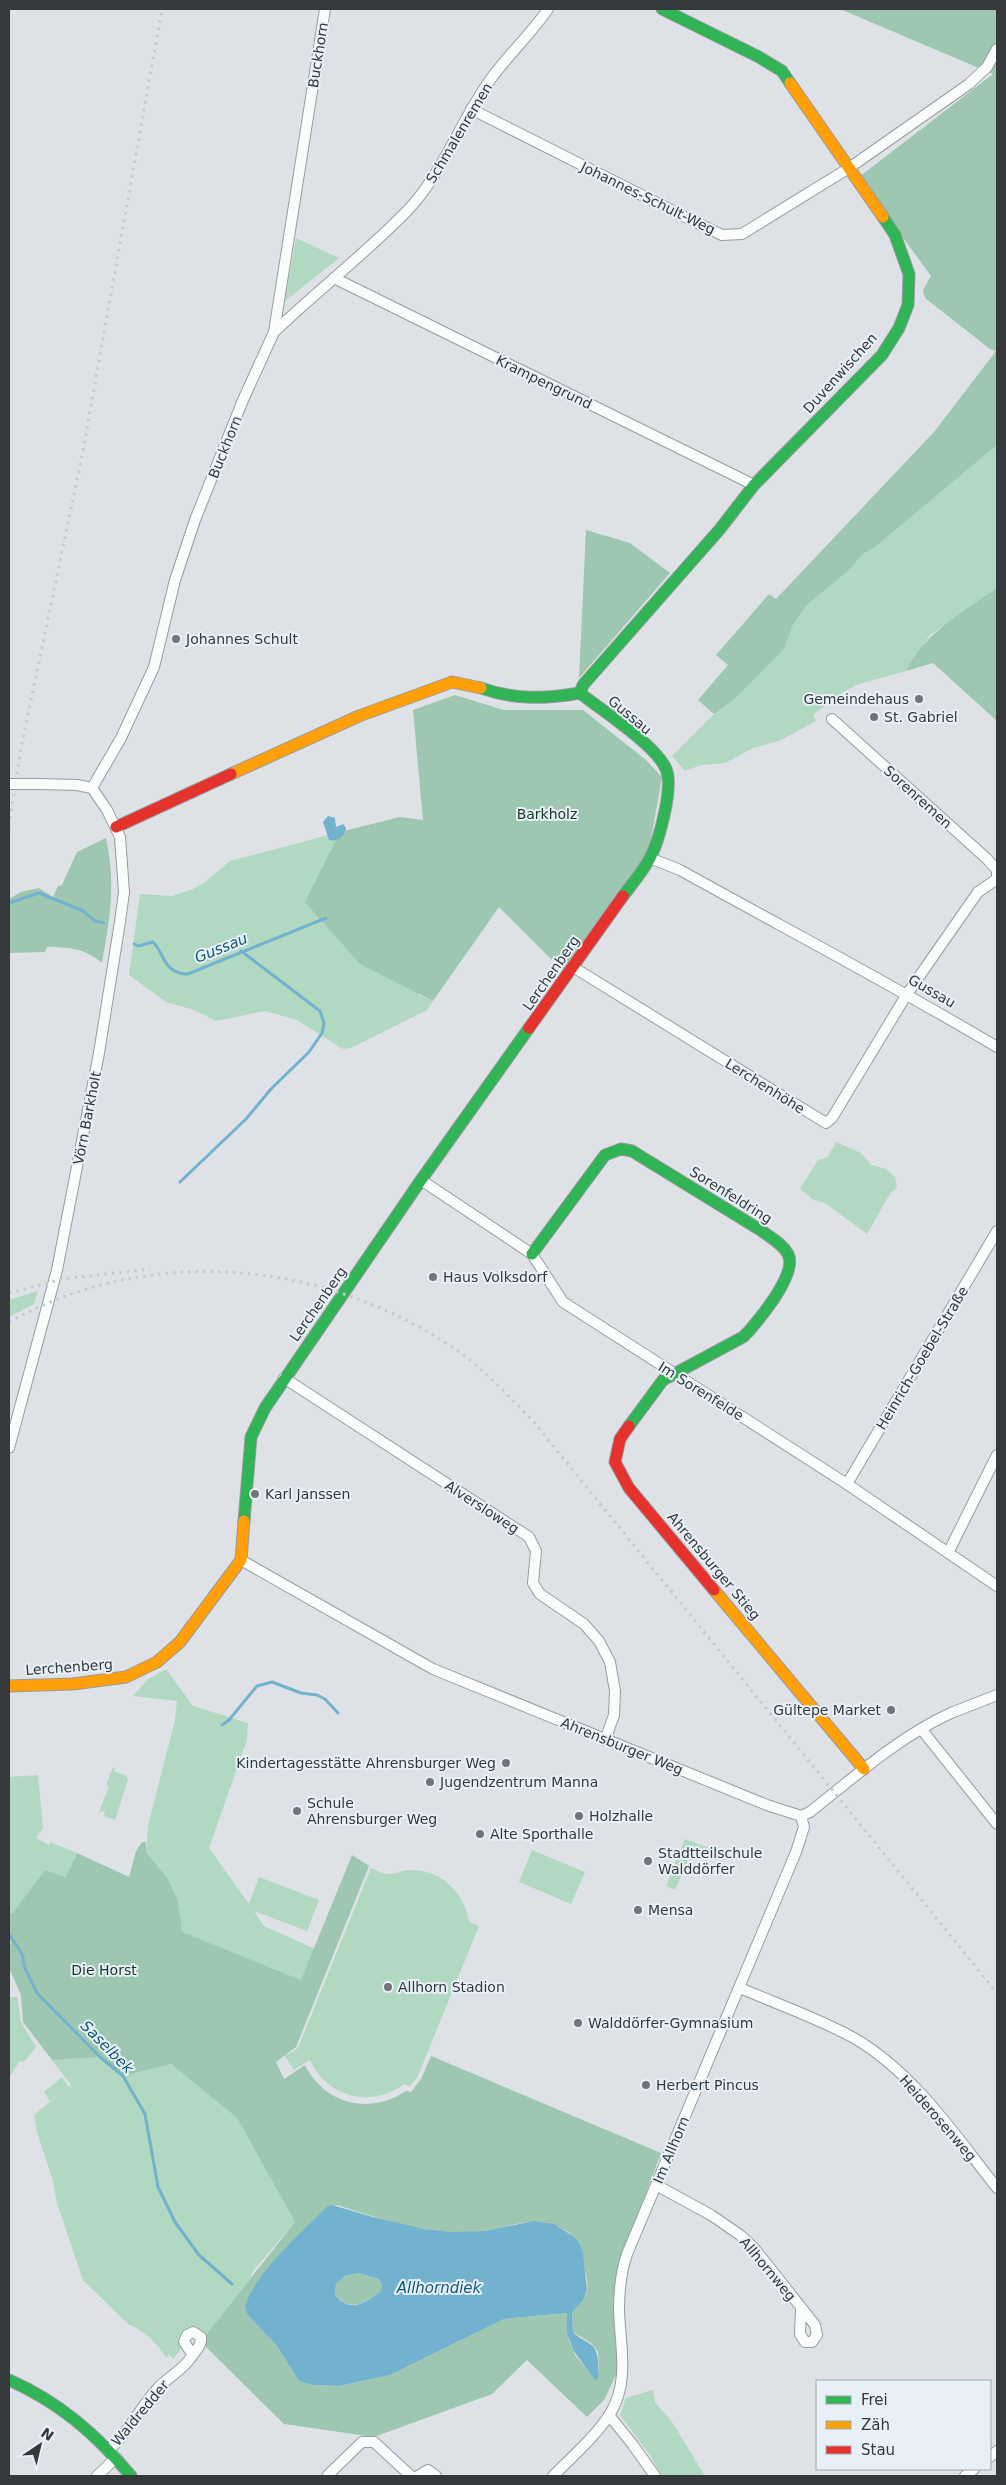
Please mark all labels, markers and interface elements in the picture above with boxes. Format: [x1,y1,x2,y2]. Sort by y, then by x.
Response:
street label: Buckhorn [305,21,331,89]
street label: Schmalenremen [423,80,495,186]
street label: Johannes-Schult-Weg [577,158,718,238]
street label: Duvenwischen [800,330,880,416]
street label: Krampengrund [493,352,595,412]
street label: Buckhorn [205,413,245,481]
place label: Johannes Schult [185,631,298,647]
marker: Johannes Schult [170,633,182,645]
place label: Gemeindehaus [803,691,909,707]
street label: Gussau [605,692,655,738]
marker: Gemeindehaus [913,693,925,705]
place label: St. Gabriel [884,709,958,725]
marker: St. Gabriel [868,711,880,723]
street label: Sorenremen [881,762,955,832]
park label: Barkholz [517,806,577,822]
water label: Gussau [192,929,250,967]
street label: Lerchenberg [519,933,583,1013]
street label: Gussau [906,971,958,1011]
street label: Lerchenhöhe [722,1055,808,1117]
street label: Vörn Barkholt [70,1069,104,1166]
street label: Sorenfeldring [687,1163,775,1227]
street label: Lerchenberg [286,1264,350,1344]
place label: Haus Volksdorf [443,1269,548,1285]
marker: Haus Volksdorf [427,1271,439,1283]
street label: Heinrich-Goebel-Straße [873,1283,971,1433]
street label: Im Sorenfelde [655,1358,747,1424]
street label: Alversloweg [442,1477,522,1537]
place label: Karl Janssen [265,1486,350,1502]
marker: Karl Janssen [249,1488,261,1500]
street label: Ahrensburger Stieg [664,1509,764,1623]
street label: Lerchenberg [25,1656,113,1678]
place label: Gültepe Market [773,1702,882,1718]
marker: Gültepe Market [885,1704,897,1716]
street label: Ahrensburger Weg [559,1714,685,1778]
place label: Kindertagesstätte Ahrensburger Weg [236,1755,496,1771]
marker: Kindertagesstätte Ahrensburger Weg [500,1757,512,1769]
place label: Jugendzentrum Manna [439,1774,598,1790]
marker: Jugendzentrum Manna [424,1776,436,1788]
place label: Schule Ahrensburger Weg [307,1795,437,1827]
marker: Schule Ahrensburger Weg [291,1805,303,1817]
place label: Holzhalle [589,1808,653,1824]
marker: Holzhalle [573,1810,585,1822]
place label: Alte Sporthalle [490,1826,593,1842]
marker: Alte Sporthalle [474,1828,486,1840]
place label: Stadtteilschule Walddörfer [658,1845,762,1877]
marker: Stadtteilschule Walddörfer [642,1855,654,1867]
place label: Mensa [648,1902,693,1918]
marker: Mensa [632,1904,644,1916]
park label: Die Horst [71,1962,137,1978]
place label: Allhorn Stadion [398,1979,505,1995]
marker: Allhorn Stadion [382,1981,394,1993]
place label: Walddörfer-Gymnasium [588,2015,753,2031]
water label: Saselbek [77,2017,138,2078]
marker: Walddörfer-Gymnasium [572,2017,584,2029]
street label: Heiderosenweg [896,2072,980,2164]
place label: Herbert Pincus [656,2077,759,2093]
marker: Herbert Pincus [640,2079,652,2091]
street label: Im Allhorn [650,2114,692,2186]
street label: Allhornweg [737,2234,799,2304]
water label: Allhorndiek [396,2279,483,2297]
street label: Waldredder [108,2377,172,2449]
legend [816,2380,991,2470]
text: Frei [861,2391,888,2409]
text: Zäh [861,2416,890,2434]
north arrow [15,2420,65,2470]
text: N [38,2424,57,2444]
text: Stau [861,2441,895,2459]

